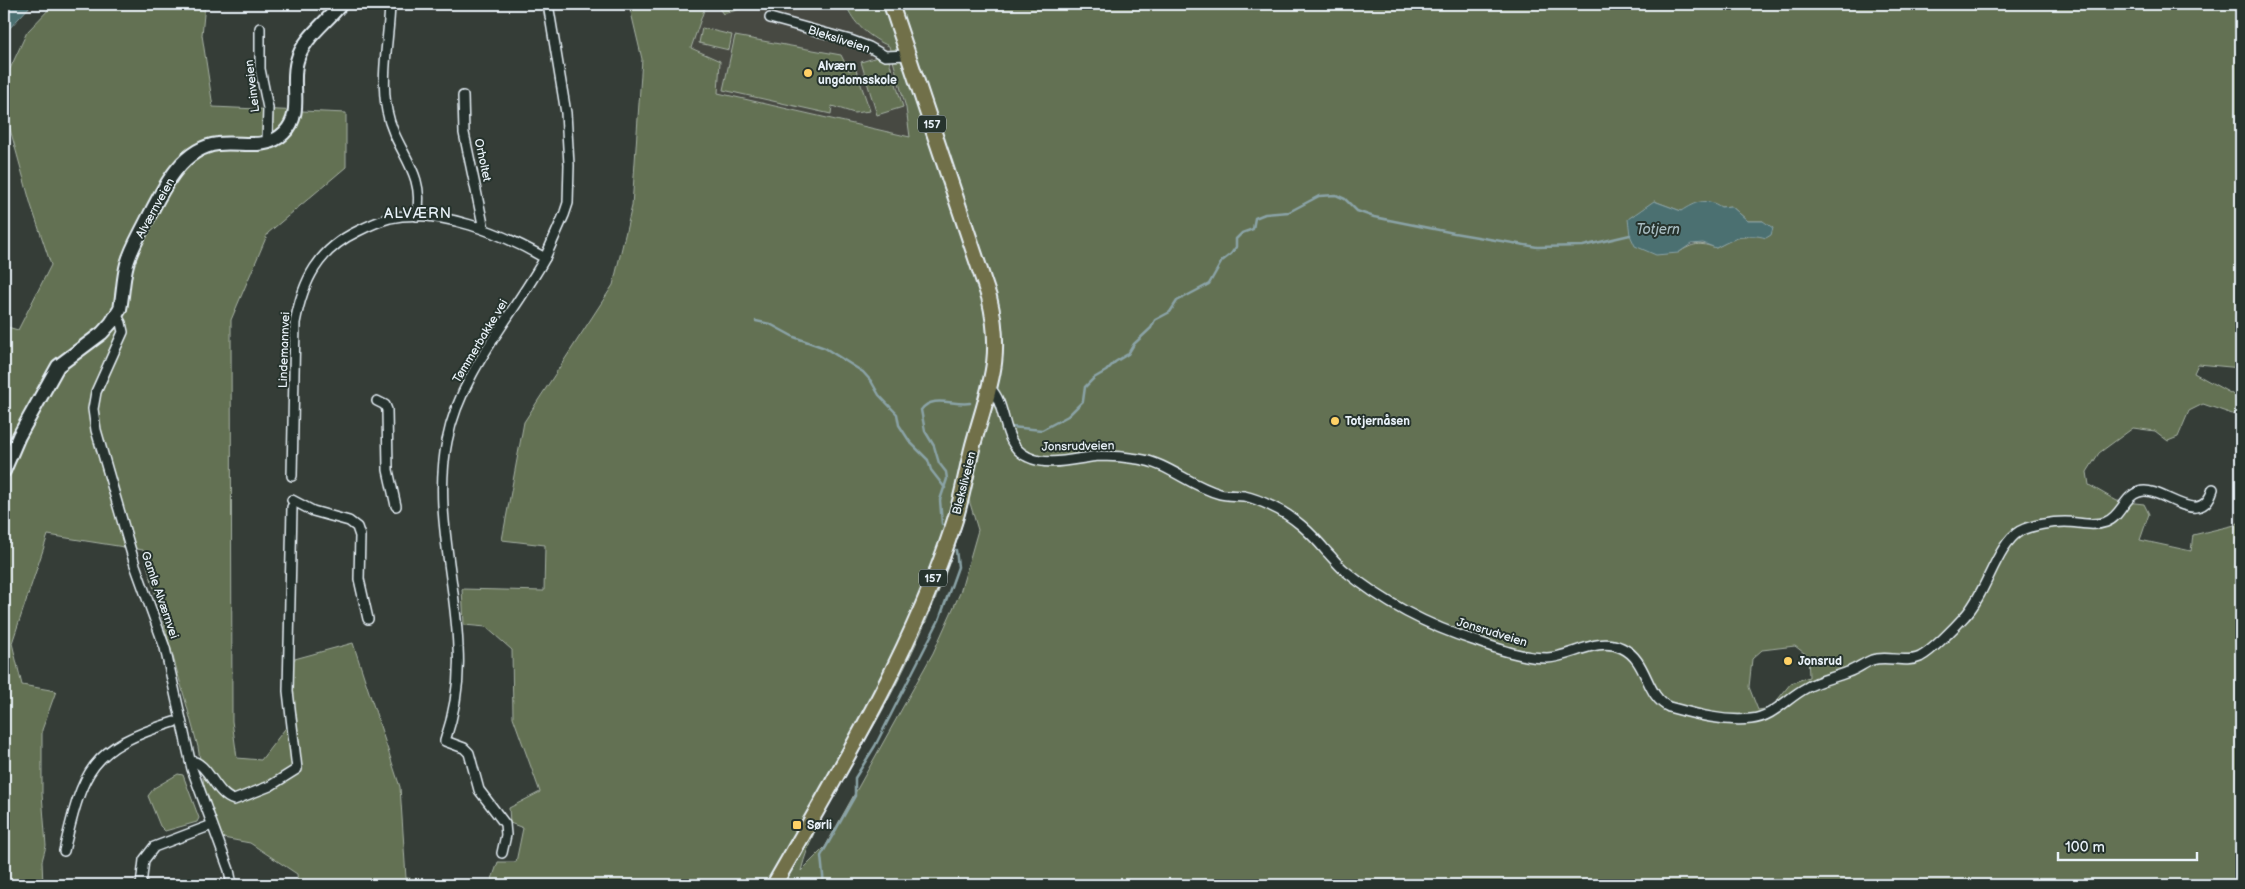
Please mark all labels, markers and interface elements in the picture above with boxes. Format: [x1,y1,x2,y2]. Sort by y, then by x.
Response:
street label: Bleksliveien [806,22,872,57]
street label: Leinveien [242,59,263,113]
place label: Alværn ungdomsskole [817,59,897,88]
marker: Alværn ungdomsskole [802,67,814,79]
road number: 157 [918,116,946,132]
street label: Orholtet [471,137,494,183]
street label: Alværnveien [133,175,178,241]
district label: ALVÆRN [384,204,452,223]
water label: Totjern [1636,221,1680,238]
street label: Tømmerbakke vei [450,297,511,386]
street label: Lindemannvei [276,311,293,388]
place label: Totjernåsen [1345,414,1410,429]
marker: Totjernåsen [1329,415,1341,427]
street label: Jonsrudveien [1041,438,1115,455]
street label: Bleksliveien [949,450,980,516]
street label: Gamle Alværnvei [138,550,182,641]
road number: 157 [919,570,947,586]
street label: Jonsrudveien [1455,615,1529,650]
place label: Jonsrud [1798,654,1842,669]
marker: Jonsrud [1782,655,1794,667]
place label: Sørli [807,818,832,833]
marker: Sørli [791,819,803,831]
scale bar [2058,829,2196,861]
text: 100 m [2065,838,2105,857]

